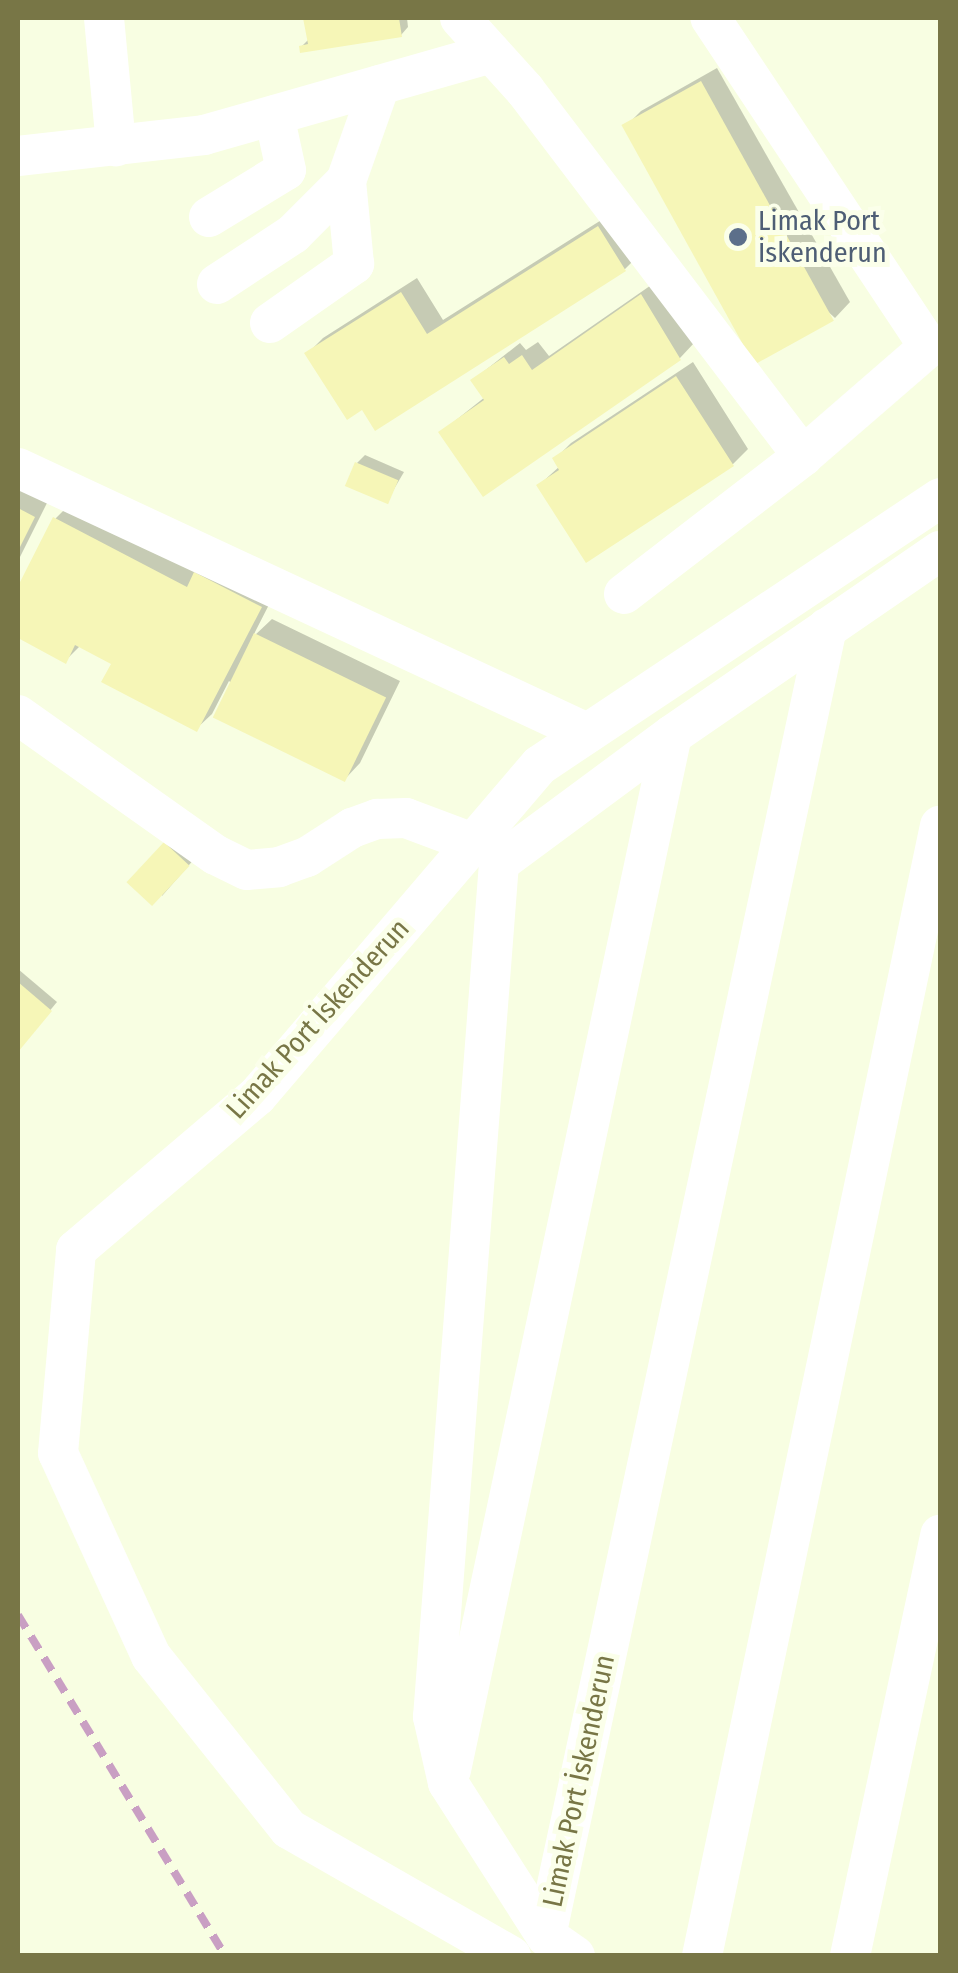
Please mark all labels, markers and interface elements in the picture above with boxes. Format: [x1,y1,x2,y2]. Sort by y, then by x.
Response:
place label: Limak Port İskenderun [758,204,887,270]
marker: Limak Port İskenderun [727,226,749,248]
street label: Limak Port İskenderun [220,912,416,1126]
street label: Limak Port İskenderun [536,1652,622,1910]

